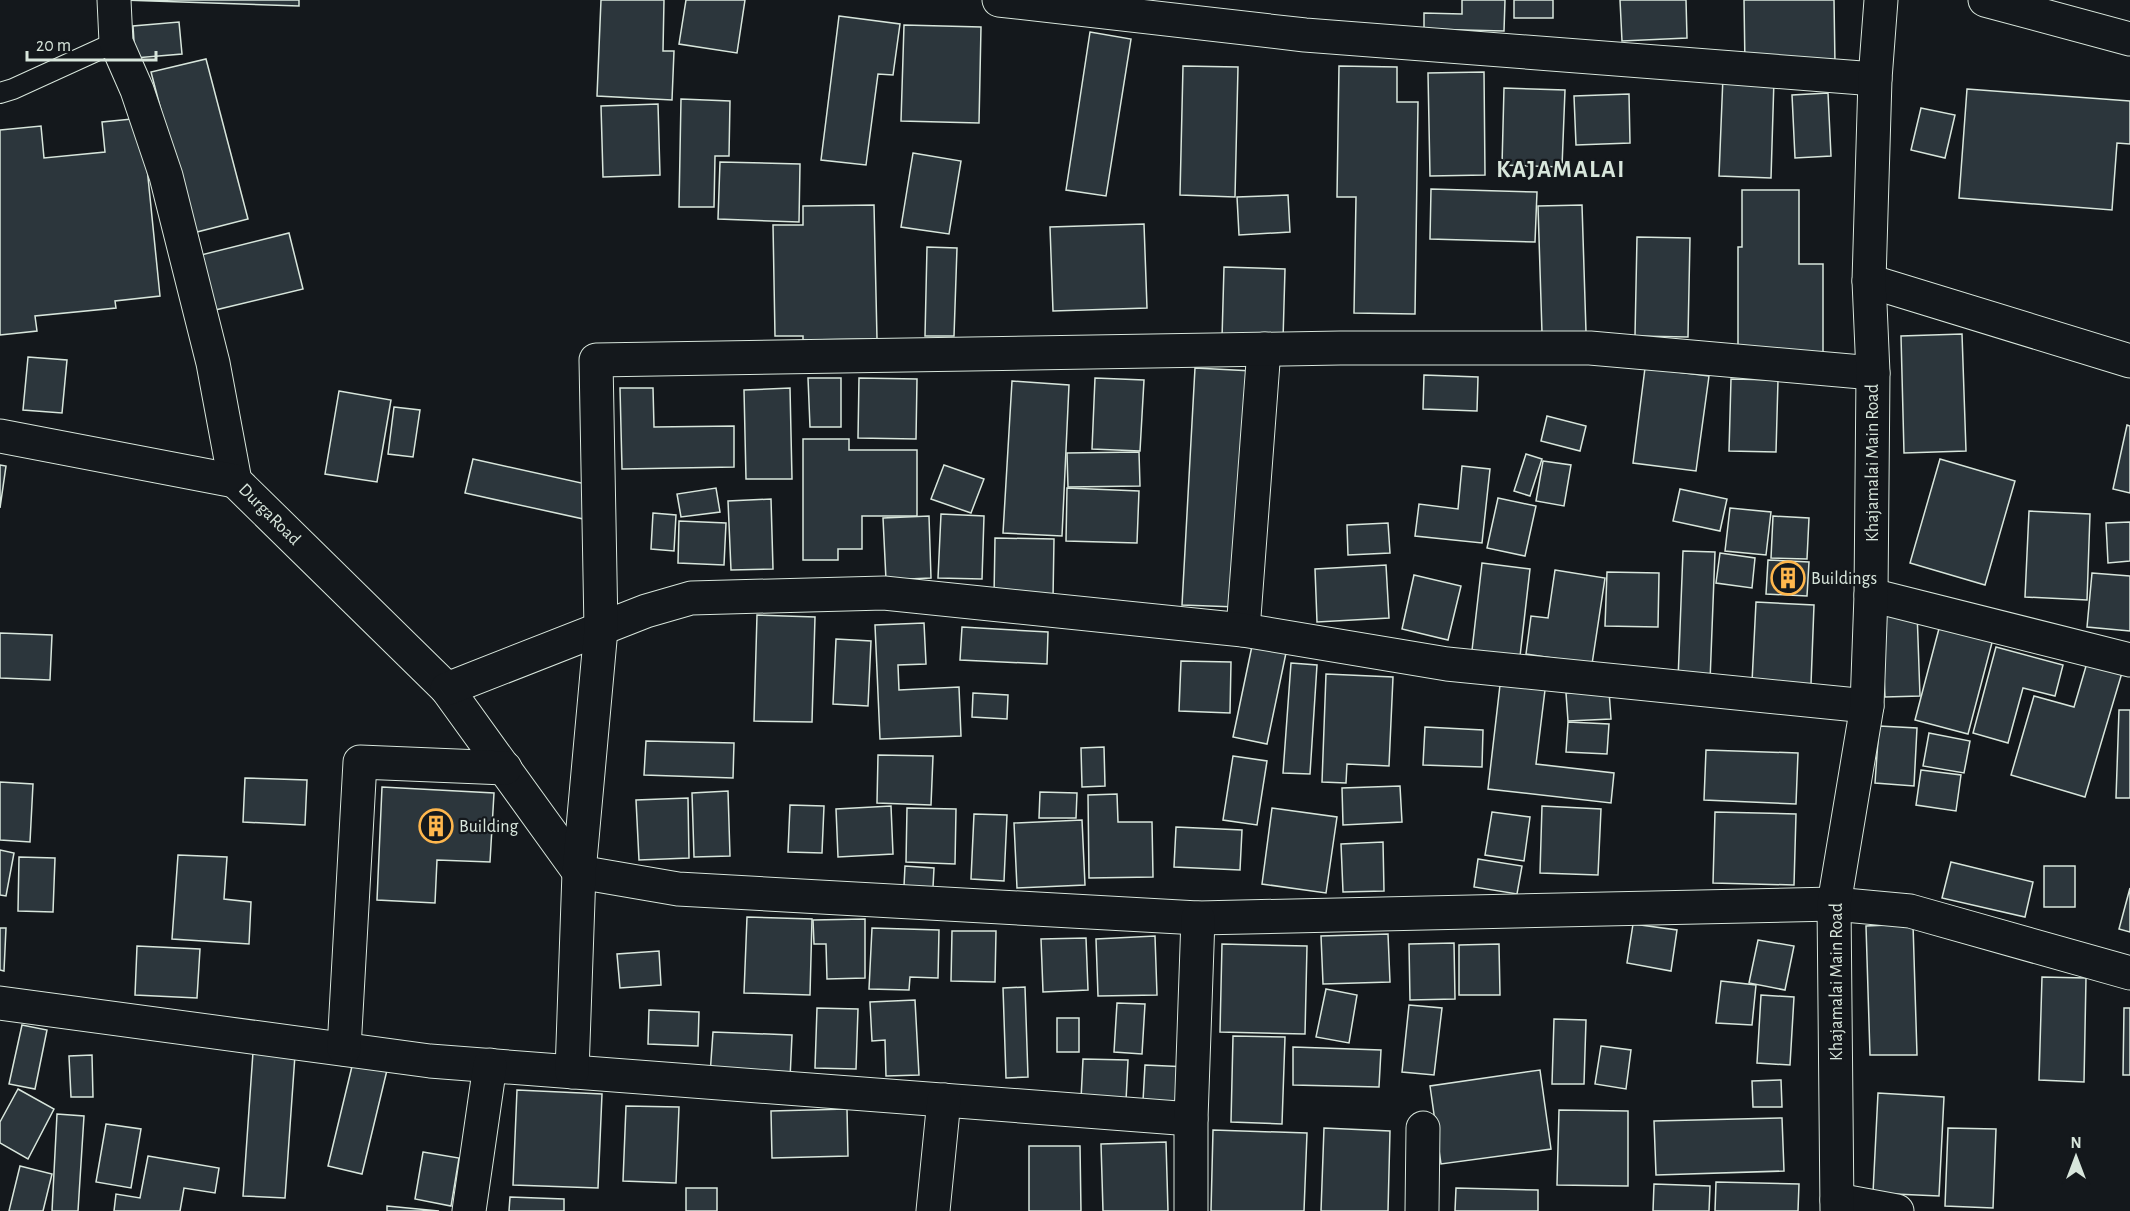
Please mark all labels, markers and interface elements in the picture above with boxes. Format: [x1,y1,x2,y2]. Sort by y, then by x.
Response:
scale bar [27,24,156,62]
text: 20 m [36,37,71,55]
district label: KAJAMALAI [1496,158,1626,182]
street label: Khajamalai Main Road [1864,384,1882,542]
street label: DurgaRoad [235,480,304,549]
building icon: Buildings [1770,560,1806,596]
place label: Buildings [1811,570,1877,588]
building icon: Building [418,808,454,844]
place label: Building [459,818,519,836]
street label: Khajamalai Main Road [1828,903,1846,1061]
north arrow [2046,1127,2106,1187]
text: N [2070,1135,2082,1151]

